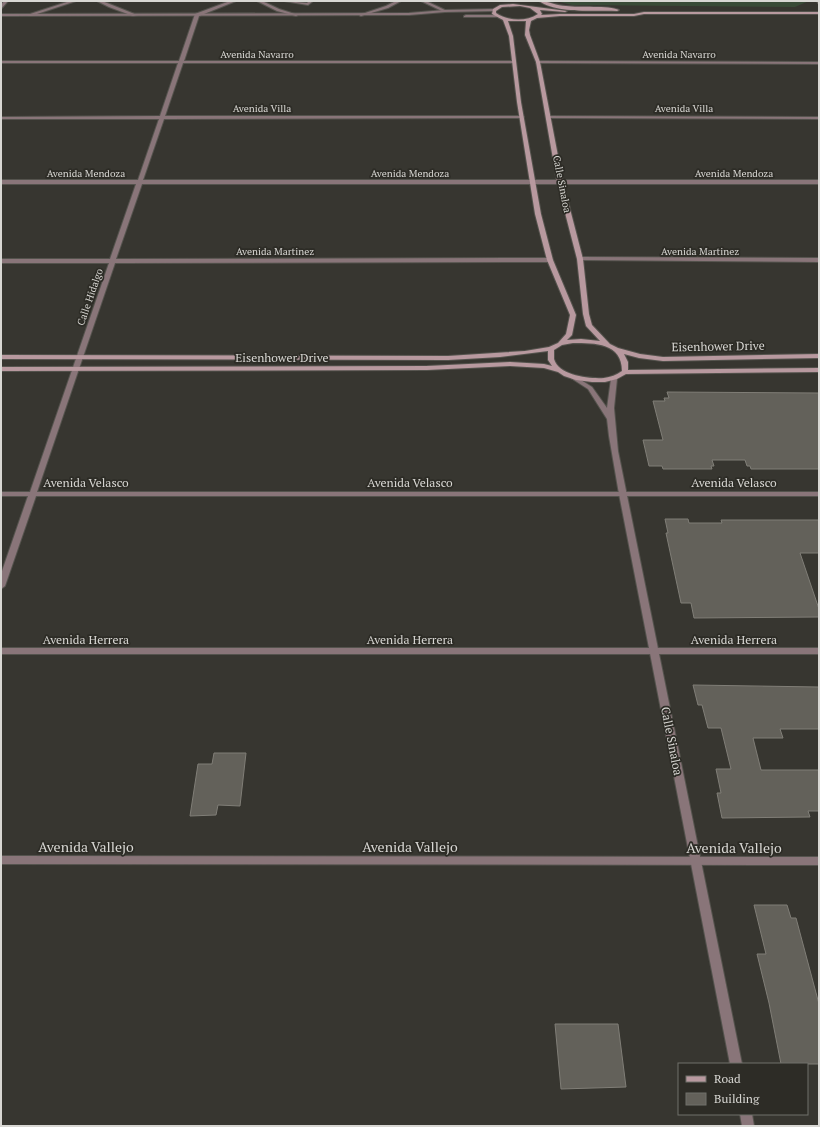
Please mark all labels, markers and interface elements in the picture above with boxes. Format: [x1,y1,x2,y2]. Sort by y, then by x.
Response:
street label: Avenida Navarro [220,48,294,61]
street label: Avenida Navarro [642,48,716,61]
street label: Avenida Villa [233,102,291,115]
street label: Avenida Villa [655,102,713,115]
street label: Calle Sinaloa [550,154,574,214]
street label: Avenida Mendoza [47,167,125,180]
street label: Avenida Mendoza [371,167,449,180]
street label: Avenida Mendoza [695,167,773,180]
street label: Avenida Martinez [236,245,314,258]
street label: Avenida Martinez [661,245,739,258]
street label: Calle Hidalgo [74,266,106,327]
street label: Eisenhower Drive [671,338,765,354]
street label: Eisenhower Drive [235,350,329,365]
street label: Avenida Velasco [43,475,129,490]
street label: Avenida Velasco [367,475,453,490]
street label: Avenida Velasco [691,475,777,490]
street label: Avenida Herrera [43,632,129,647]
street label: Avenida Herrera [367,632,453,647]
street label: Avenida Herrera [691,632,777,647]
street label: Calle Sinaloa [658,705,686,777]
street label: Avenida Vallejo [38,837,134,856]
street label: Avenida Vallejo [362,837,458,856]
street label: Avenida Vallejo [686,838,782,857]
legend [678,1063,808,1115]
text: Road [714,1071,741,1086]
text: Building [714,1091,760,1106]

